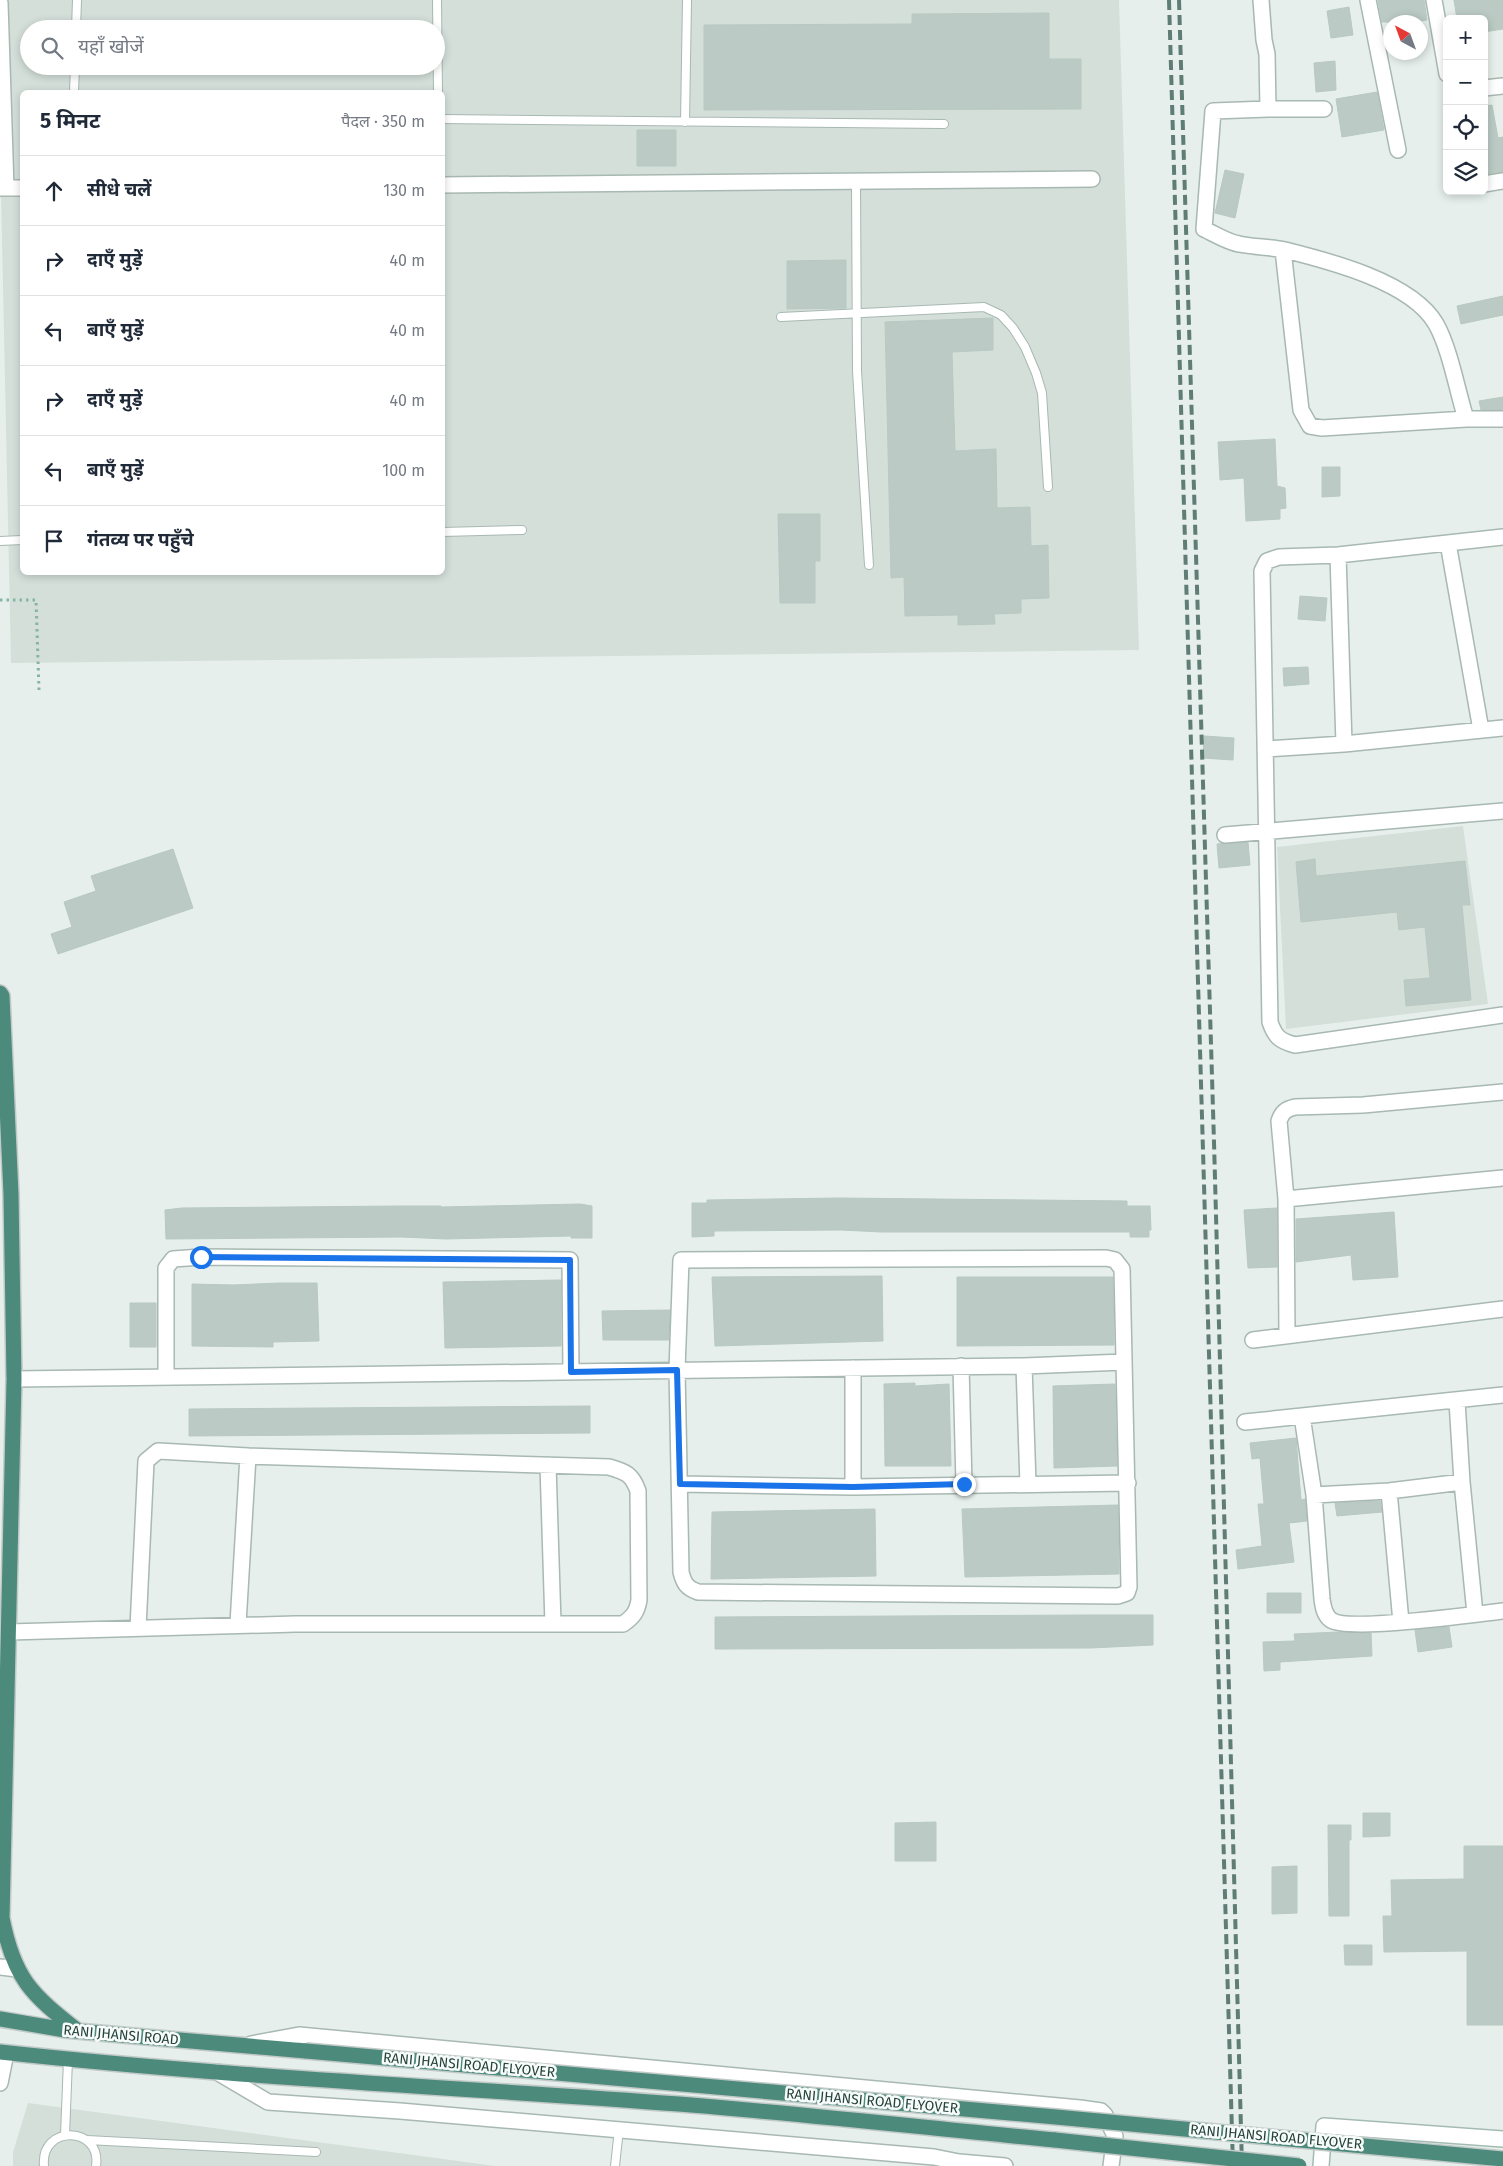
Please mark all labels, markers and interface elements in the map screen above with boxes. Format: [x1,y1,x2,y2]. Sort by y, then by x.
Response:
north arrow [1383,15,1428,60]
map controls [1443,15,1488,195]
button: + [1443,15,1488,60]
search box [20,20,445,75]
icon: search [38,34,66,62]
text: यहाँ खोजें [78,35,144,58]
button: − [1443,60,1488,105]
button: locate [1443,105,1488,150]
text: 5 मिनट [40,108,100,134]
text: पैदल · 350 m [341,112,425,131]
button: layers [1443,150,1488,195]
icon: ahead [40,177,68,205]
text: सीधे चलें [87,178,151,201]
text: 130 m [383,181,425,200]
icon: right [40,247,68,275]
text: दाएँ मुड़ें [87,248,143,271]
text: 40 m [390,251,425,270]
icon: left [40,317,68,345]
text: बाएँ मुड़ें [87,318,144,341]
text: 40 m [390,321,425,340]
icon: right [40,387,68,415]
text: दाएँ मुड़ें [87,388,143,411]
text: 40 m [390,391,425,410]
icon: left [40,457,68,485]
text: बाएँ मुड़ें [87,458,144,481]
text: 100 m [382,461,425,480]
icon: arrive [40,527,68,555]
text: गंतव्य पर पहुँचे [87,528,194,551]
route start [190,1246,213,1269]
route end [953,1473,976,1496]
street label: RANI JHANSI ROAD [63,2021,179,2049]
street label: RANI JHANSI ROAD FLYOVER [382,2049,556,2081]
street label: RANI JHANSI ROAD FLYOVER [785,2085,959,2117]
street label: RANI JHANSI ROAD FLYOVER [1189,2121,1363,2153]

